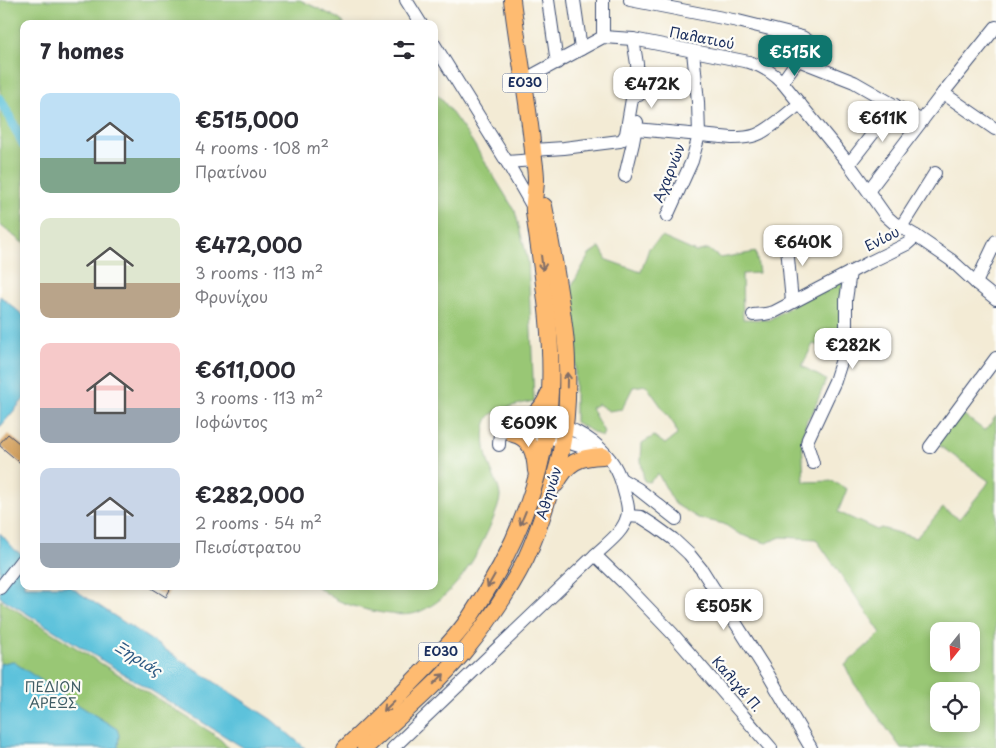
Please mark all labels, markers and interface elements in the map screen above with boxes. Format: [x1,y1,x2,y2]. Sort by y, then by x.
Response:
street label: Παλατιού [668,21,736,54]
text: 7 homes [40,34,124,66]
pin: €515K [760,34,830,77]
icon: filters [390,36,418,64]
text: €515K [769,39,821,63]
pin: €472K [617,66,687,109]
text: €472K [624,71,680,95]
road number: ΕΟ30 [502,74,548,92]
pin: €611K [848,100,918,143]
text: €515,000 [195,103,299,135]
text: €611K [859,105,907,129]
icon: home [80,113,140,173]
text: 4 rooms · 108 m² [195,135,329,159]
street label: Αχαρνών [647,140,690,206]
text: Πρατίνου [195,159,267,183]
street label: Ενίου [861,221,903,256]
pin: €640K [768,224,838,267]
text: €472,000 [195,228,302,260]
text: €640K [774,229,832,253]
icon: home [80,238,140,298]
one-way arrow [537,254,547,270]
text: 3 rooms · 113 m² [195,260,323,284]
text: Φρυνίχου [195,284,268,308]
pin: €282K [818,328,888,370]
text: €282K [825,332,881,356]
text: €611,000 [195,353,296,385]
icon: home [80,363,140,423]
one-way arrow [562,372,572,388]
text: 3 rooms · 113 m² [195,385,323,409]
pin: €609K [494,406,564,448]
text: Ιοφώντος [195,409,268,433]
text: €609K [501,410,557,434]
street label: Αθηνών [530,464,567,522]
text: €282,000 [195,478,305,510]
icon: home [80,488,140,548]
text: 2 rooms · 54 m² [195,510,322,534]
one-way arrow [517,510,527,525]
text: Πεισίστρατου [195,534,302,558]
one-way arrow [486,574,496,588]
pin: €505K [689,588,759,631]
text: €505K [696,593,752,617]
north arrow [930,622,980,672]
map controls [930,622,980,732]
water label: Ξηριάς [111,634,168,682]
road number: ΕΟ30 [418,642,464,662]
street label: Καλιγά Π. [707,651,767,716]
one-way arrow [433,672,445,685]
park label: ΠΕΔΙΟΝ ΑΡΕΩΣ [25,676,81,713]
button: locate [930,682,980,732]
one-way arrow [382,700,395,712]

